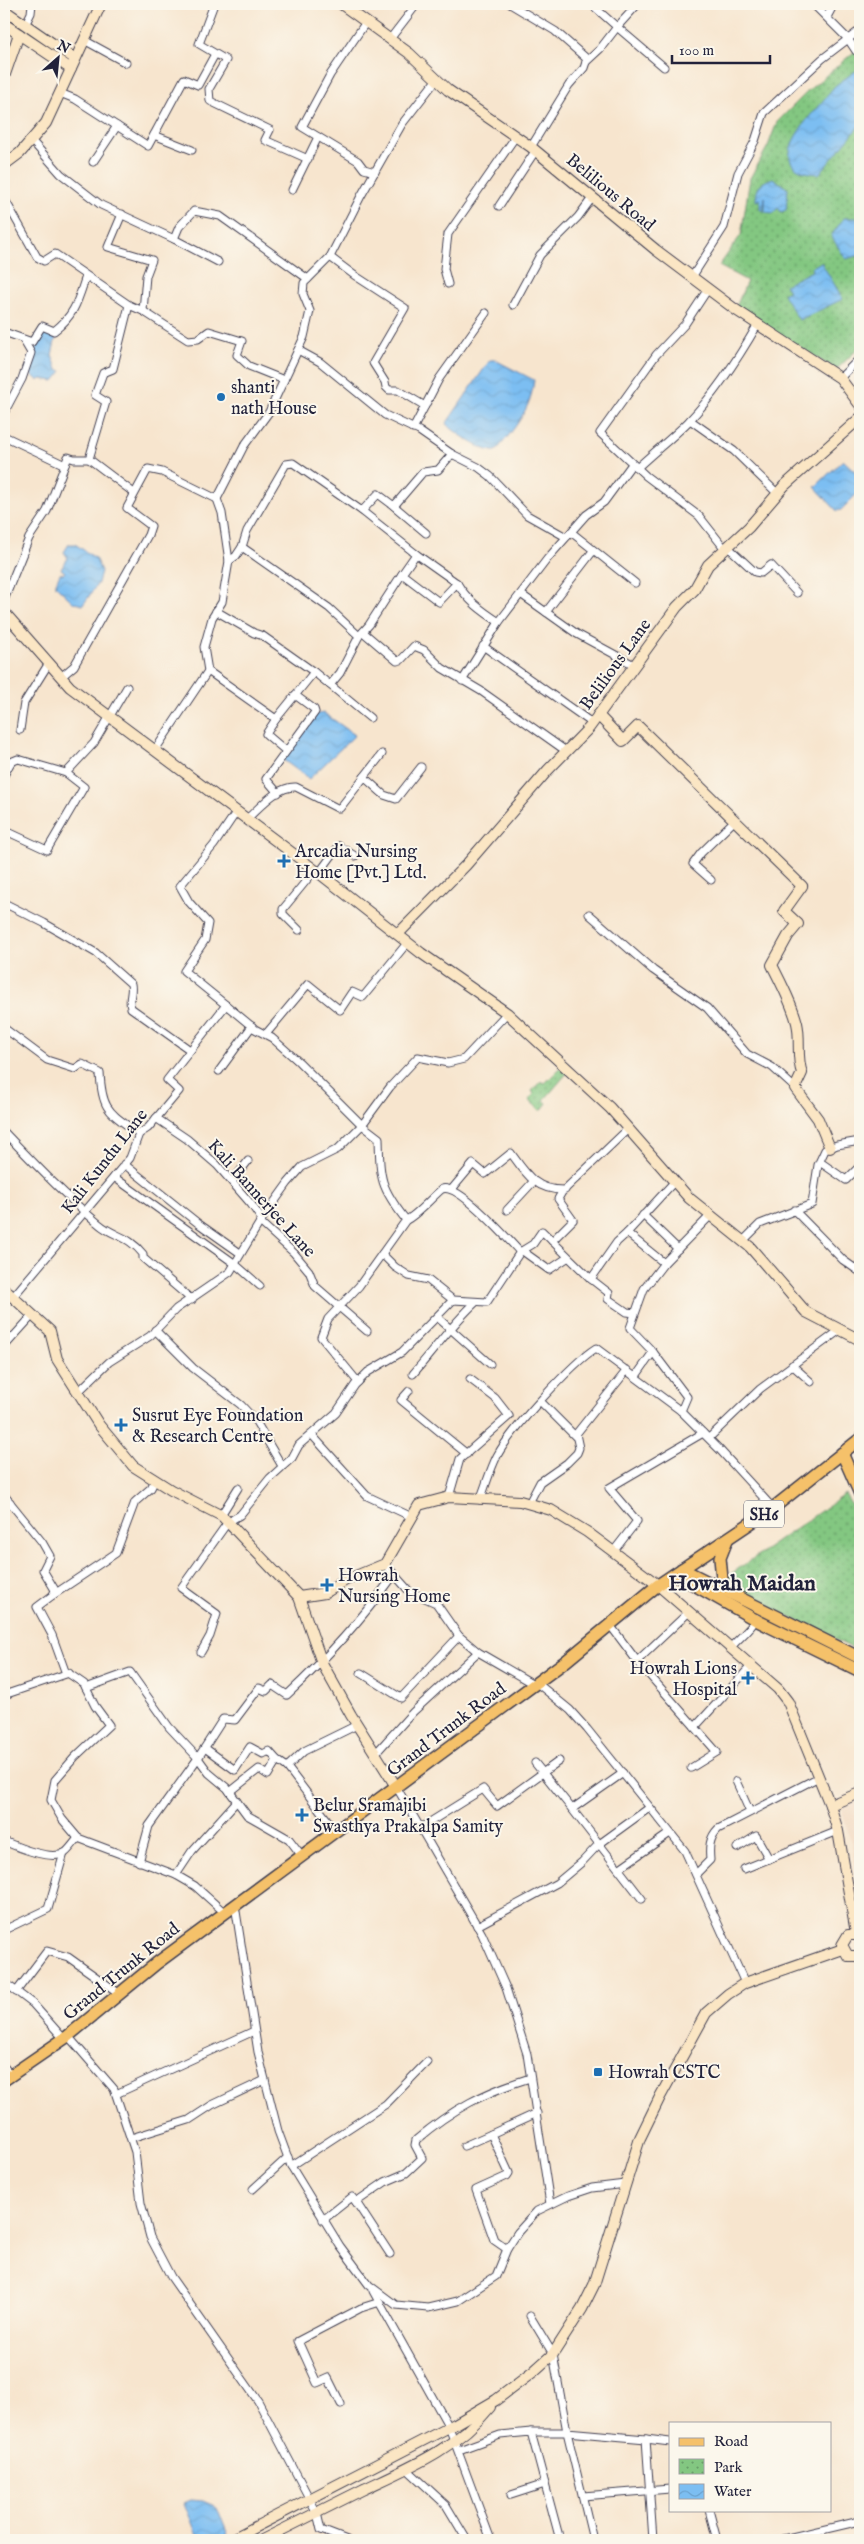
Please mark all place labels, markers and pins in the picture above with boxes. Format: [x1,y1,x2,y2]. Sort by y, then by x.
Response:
place label: shanti nath House [231,377,317,421]
marker: shanti nath House [215,391,227,403]
place label: Arcadia Nursing Home [Pvt.] Ltd. [294,841,426,885]
marker: Arcadia Nursing Home [Pvt.] Ltd. [277,854,291,868]
place label: Susrut Eye Foundation & Research Centre [132,1405,304,1449]
marker: Susrut Eye Foundation & Research Centre [114,1418,128,1432]
place label: Howrah Nursing Home [338,1565,450,1609]
marker: Howrah Nursing Home [320,1578,334,1592]
place label: Howrah Lions Hospital [630,1658,737,1702]
marker: Howrah Lions Hospital [741,1671,755,1685]
place label: Belur Sramajibi Swasthya Prakalpa Samity [313,1795,503,1839]
marker: Belur Sramajibi Swasthya Prakalpa Samity [295,1808,309,1822]
place label: Howrah CSTC [608,2062,721,2085]
marker: Howrah CSTC [592,2066,604,2078]

